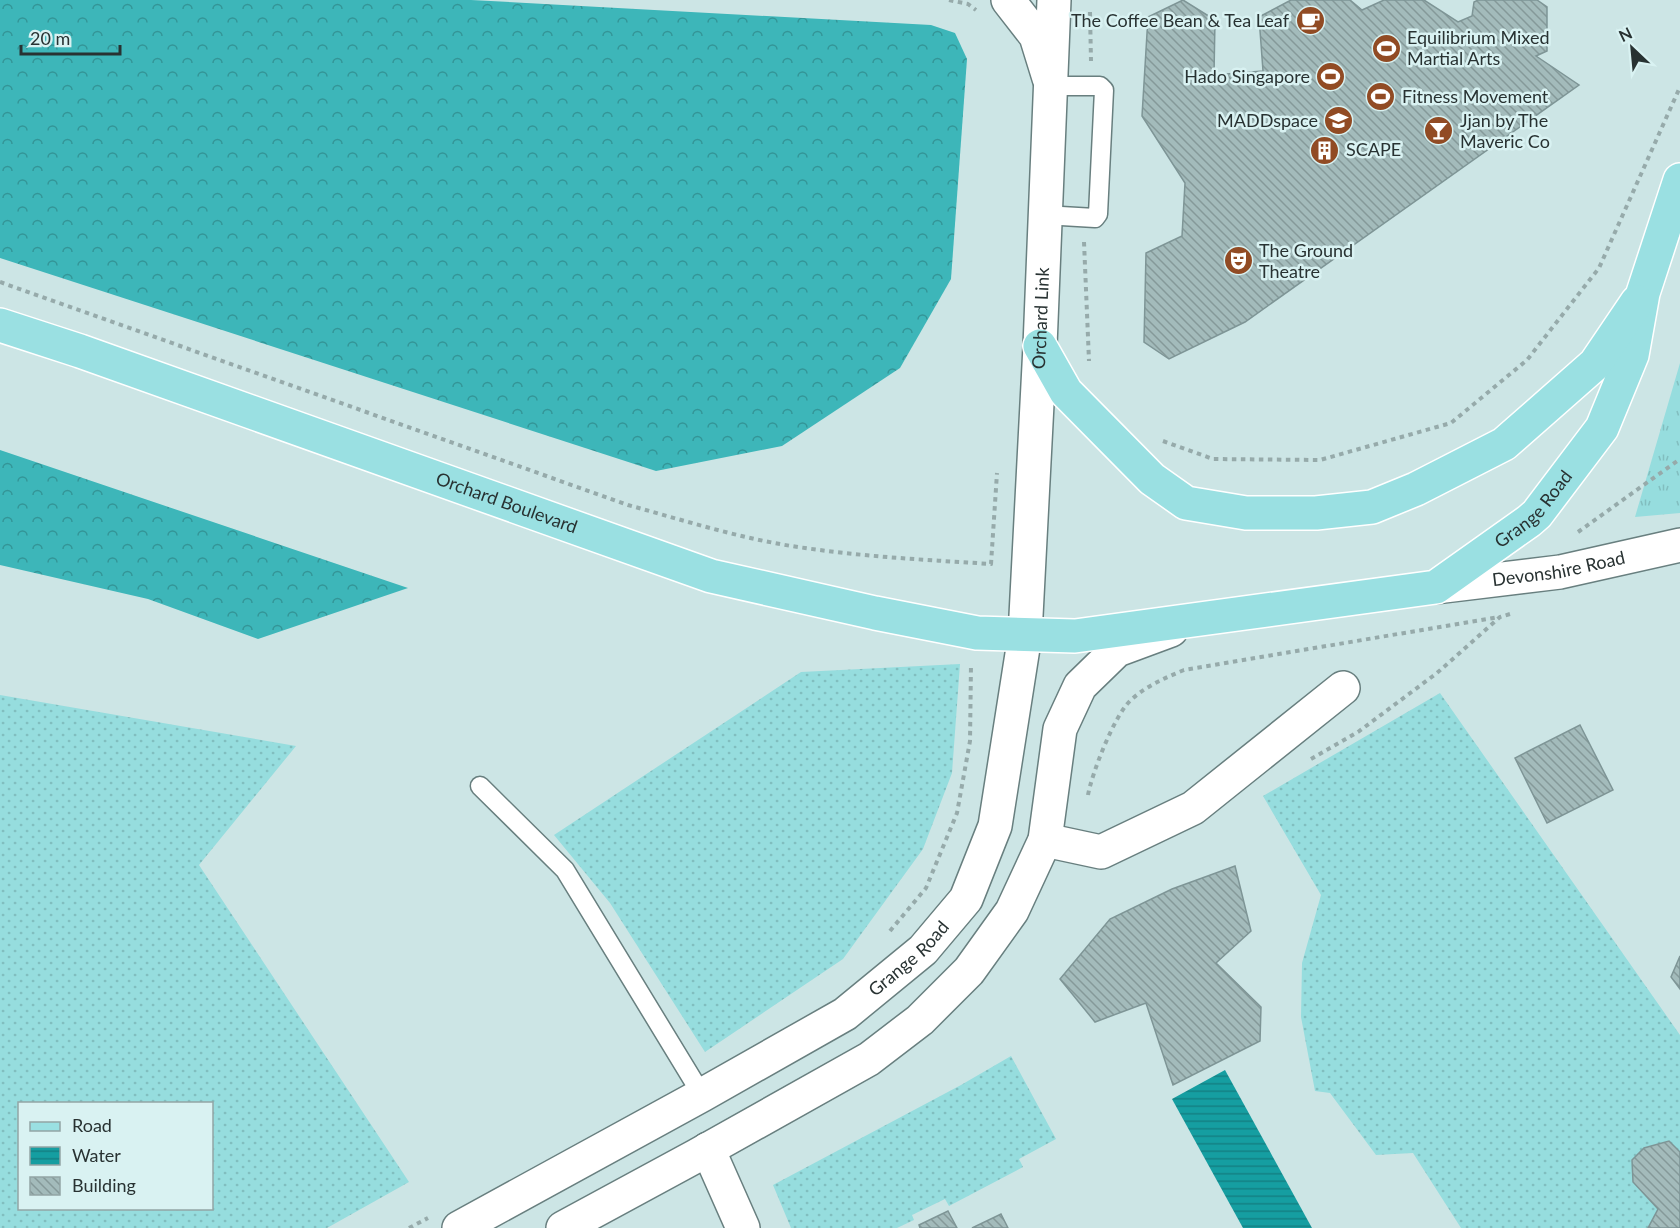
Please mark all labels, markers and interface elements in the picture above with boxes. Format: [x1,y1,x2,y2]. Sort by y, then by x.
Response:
cafe icon: The Coffee Bean & Tea Leaf [1294,5,1326,37]
place label: The Coffee Bean & Tea Leaf [1071,9,1290,31]
scale bar [21,18,120,56]
north arrow [1602,18,1662,78]
text: N [1616,23,1635,45]
place label: Equilibrium Mixed Martial Arts [1407,26,1549,69]
text: 20 m [30,27,70,49]
sports icon: Equilibrium Mixed Martial Arts [1370,32,1402,64]
sports icon: Hado Singapore [1315,61,1347,93]
place label: Hado Singapore [1184,65,1310,87]
sports icon: Fitness Movement [1365,81,1397,113]
place label: Fitness Movement [1402,85,1549,107]
school or university icon: MADDspace [1323,105,1355,137]
place label: MADDspace [1217,109,1318,131]
place label: Jjan by The Maveric Co [1460,109,1550,152]
bar icon: Jjan by The Maveric Co [1423,115,1455,147]
building icon: SCAPE [1309,134,1341,166]
place label: SCAPE [1346,138,1401,160]
place label: The Ground Theatre [1259,239,1353,282]
theatre icon: The Ground Theatre [1222,245,1254,277]
street label: Orchard Link [1027,266,1053,370]
street label: Grange Road [1490,465,1576,552]
street label: Orchard Boulevard [433,467,581,537]
street label: Devonshire Road [1491,546,1627,590]
street label: Grange Road [863,916,953,1000]
legend [18,1102,213,1210]
text: Road [72,1114,112,1136]
text: Water [72,1144,121,1166]
text: Building [72,1174,136,1196]

